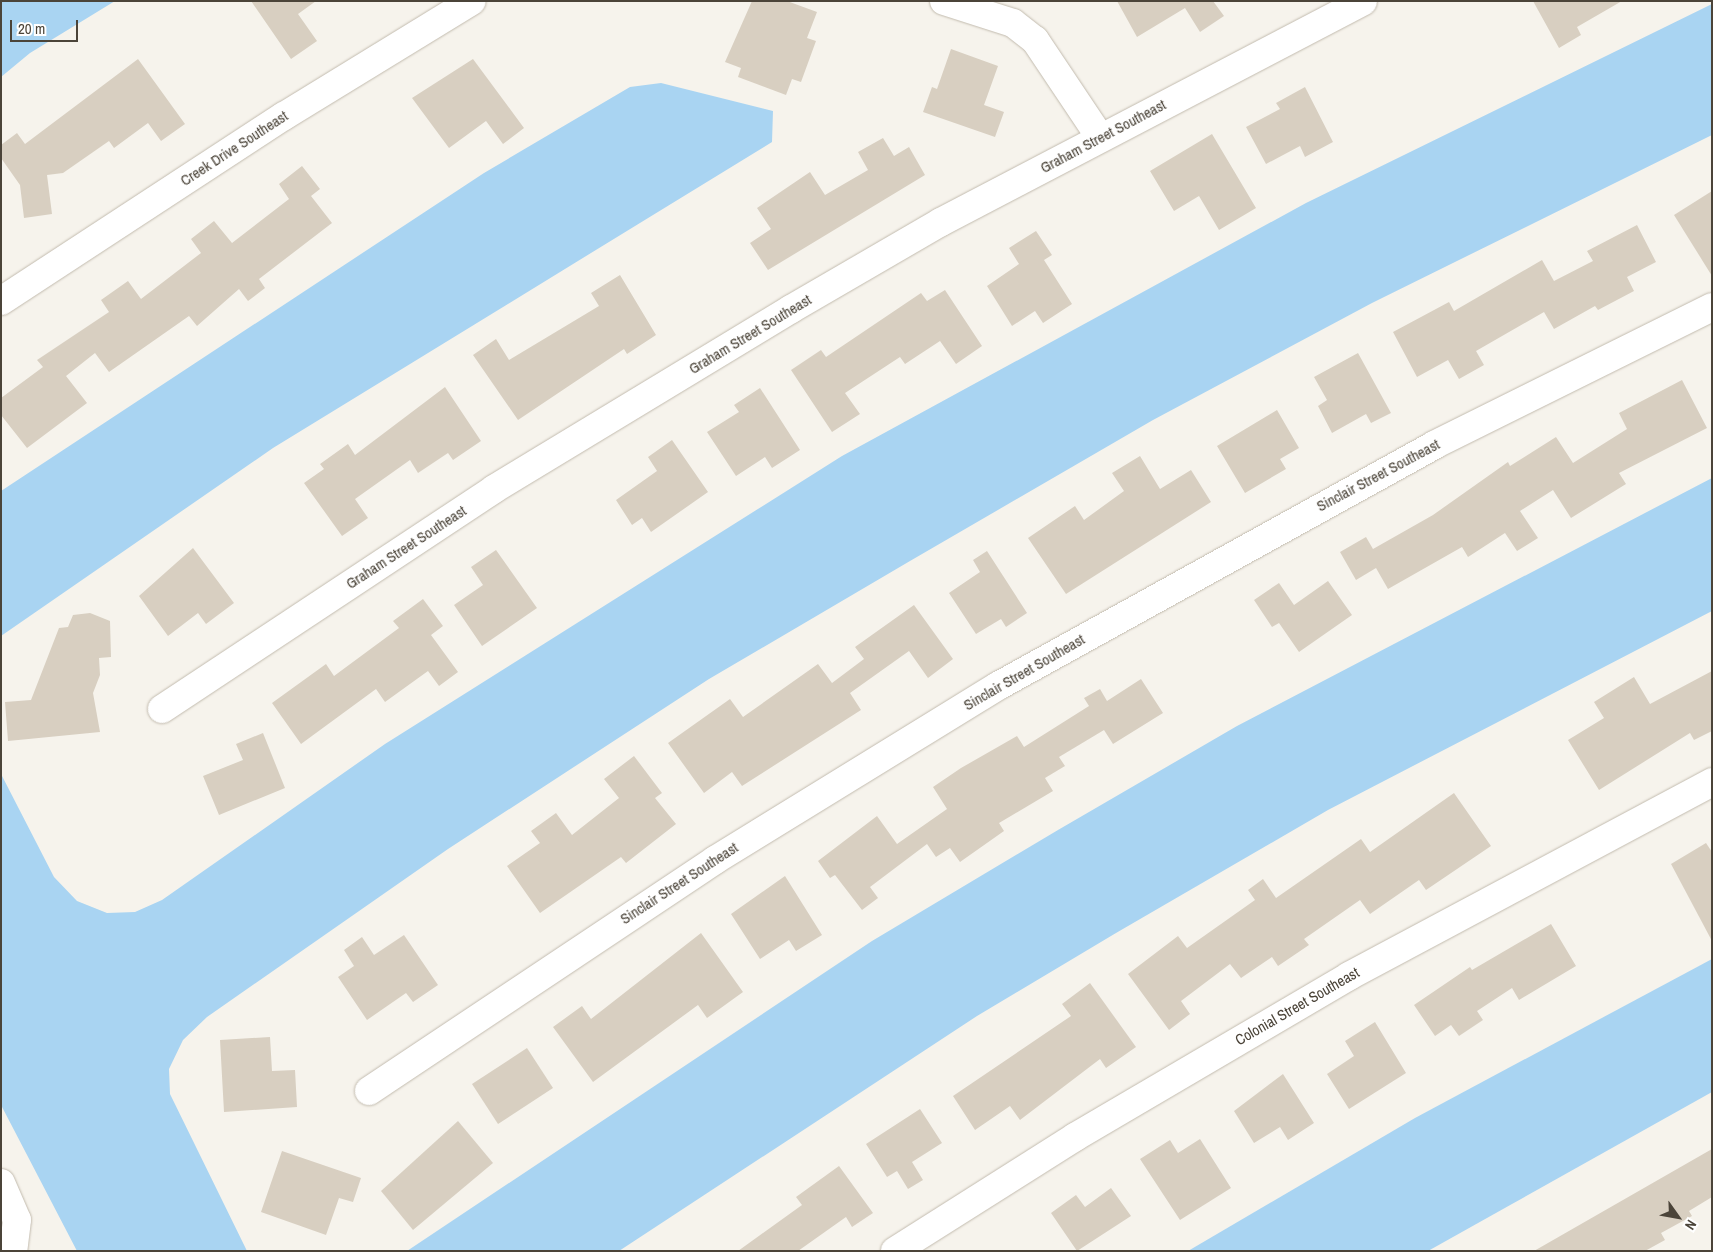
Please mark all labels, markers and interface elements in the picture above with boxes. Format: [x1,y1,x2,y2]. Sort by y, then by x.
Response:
scale bar [12,10,80,42]
text: 20 m [18,18,45,39]
street label: Graham Street Southeast [1037,95,1169,177]
street label: Creek Drive Southeast [177,107,291,189]
street label: Graham Street Southeast [686,290,814,378]
street label: Sinclair Street Southeast [1313,435,1443,515]
street label: Graham Street Southeast [343,501,469,593]
street label: Sinclair Street Southeast [960,630,1088,714]
street label: Sinclair Street Southeast [617,838,741,928]
street label: Colonial Street Southeast [1232,963,1362,1049]
north arrow [1653,1192,1703,1242]
text: N [1681,1217,1701,1233]

